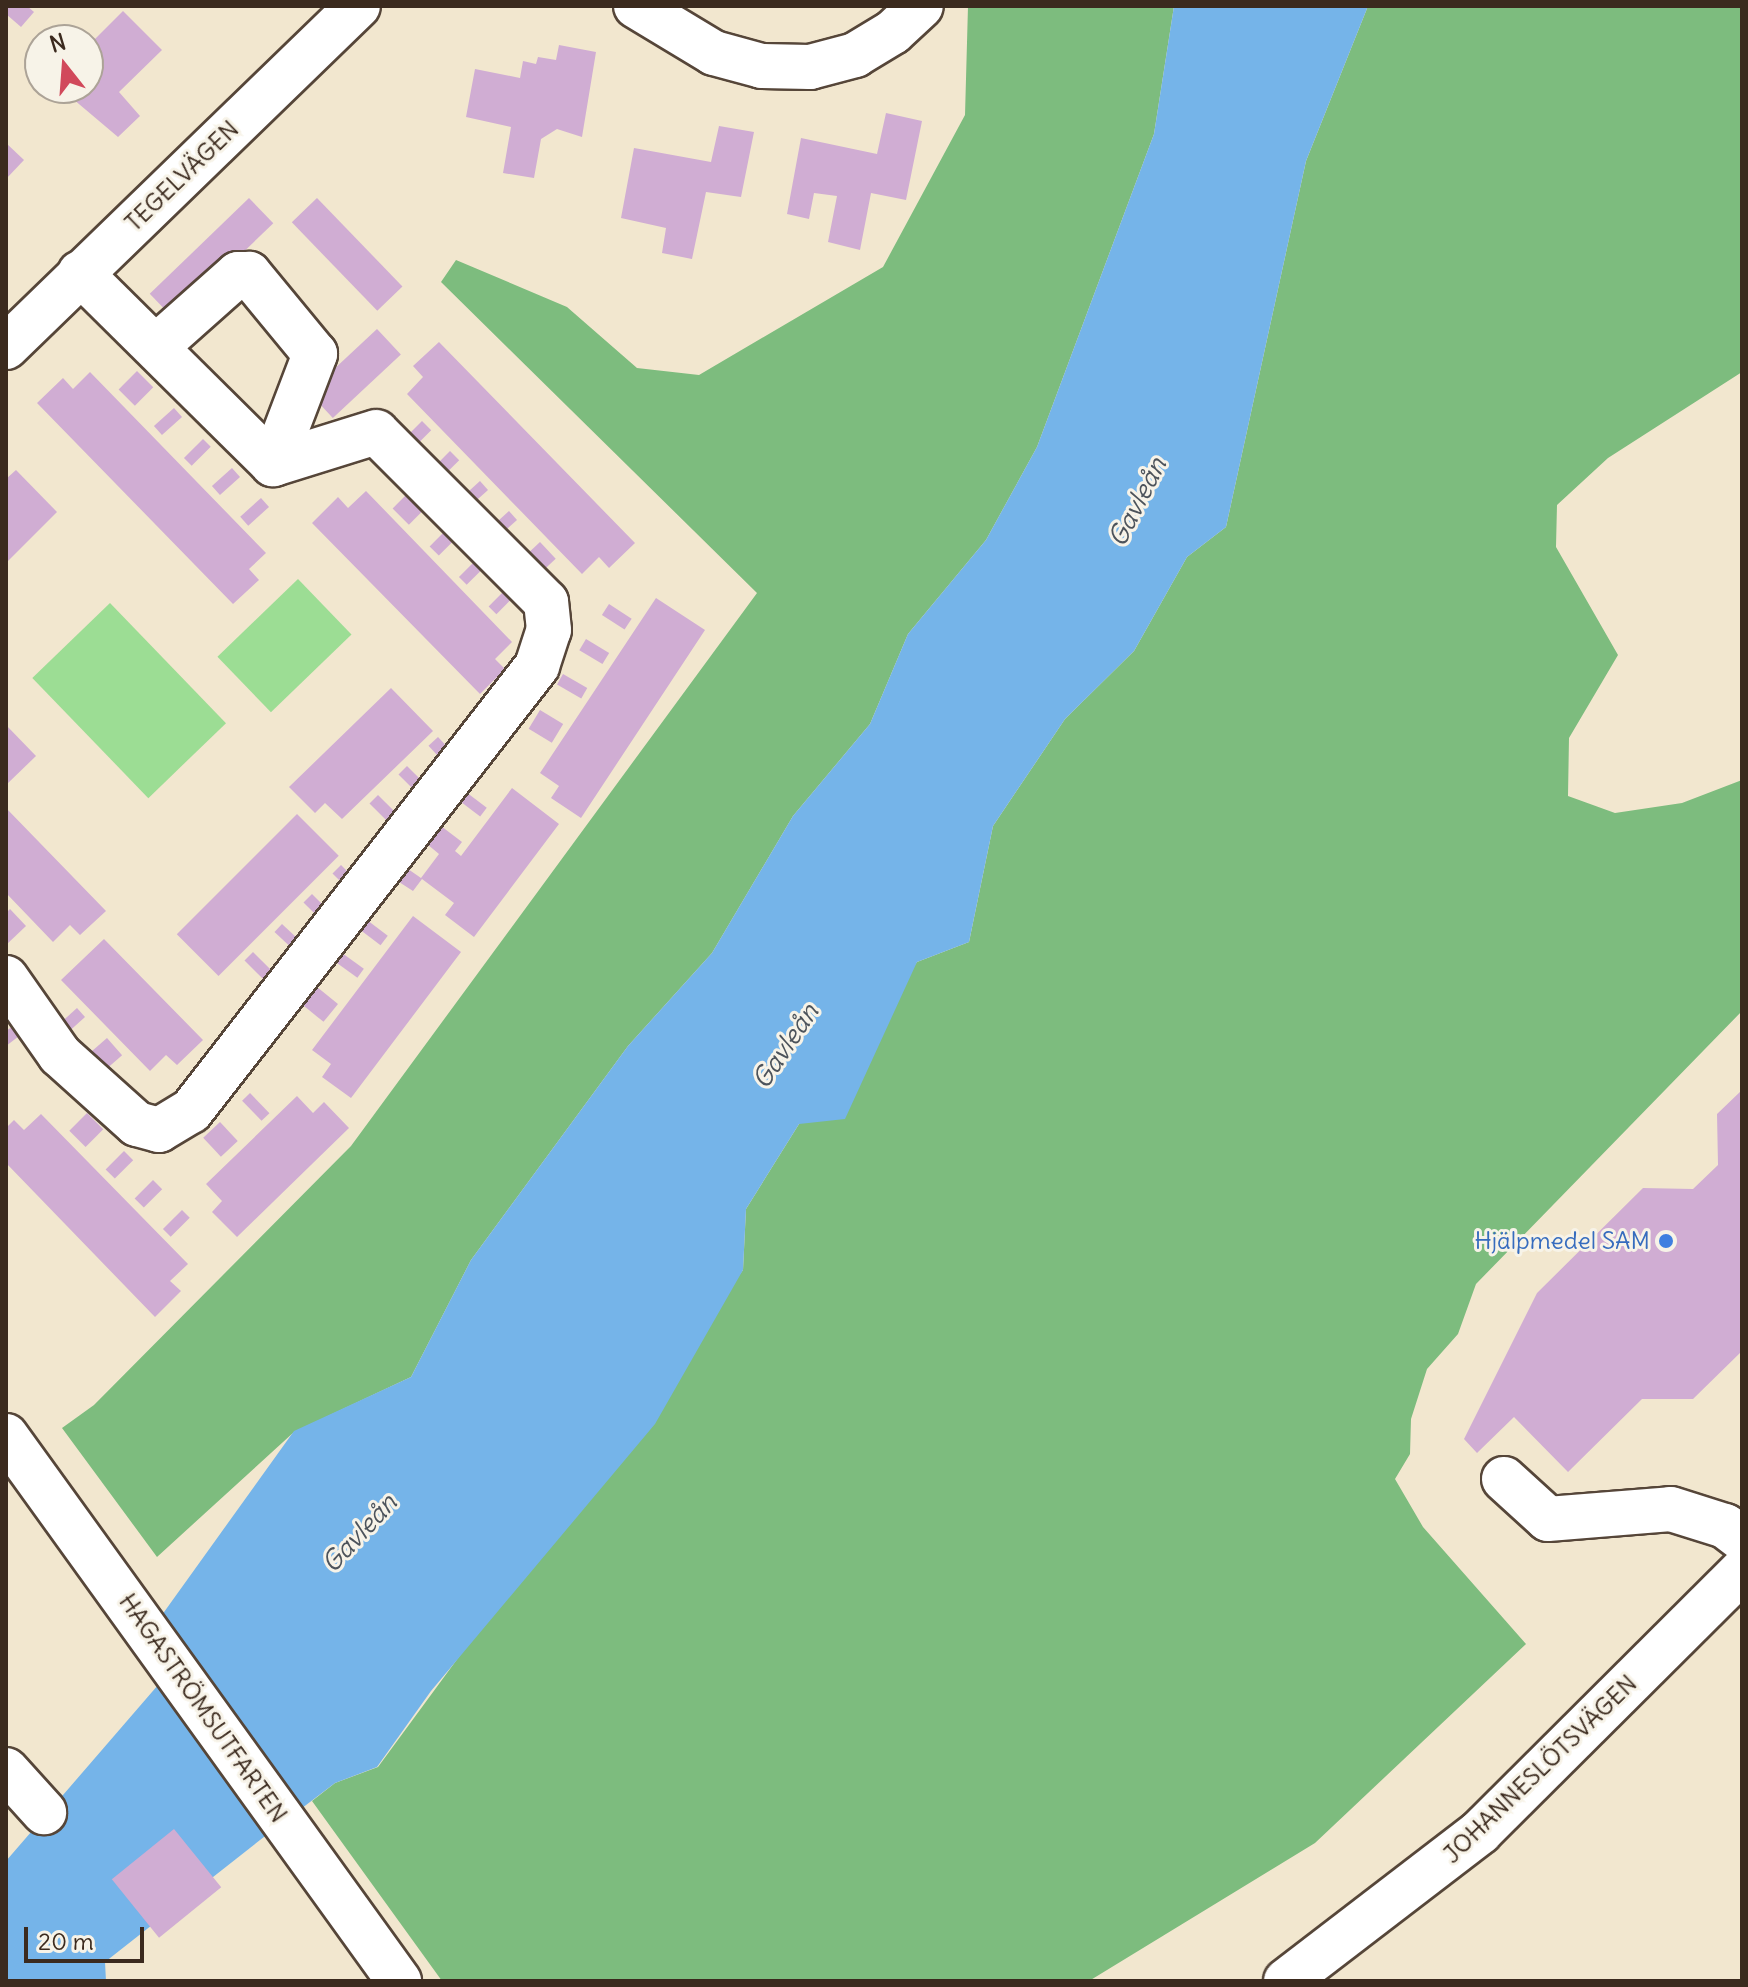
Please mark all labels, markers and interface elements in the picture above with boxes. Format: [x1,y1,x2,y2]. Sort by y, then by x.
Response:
north arrow [24,24,104,104]
text: N [46,27,69,59]
street label: TEGELVÄGEN [119,115,245,237]
water label: Gavleån [1101,452,1173,552]
water label: Gavleån [745,997,825,1095]
place label: Hjälpmedel SAM [1474,1227,1650,1255]
marker: Hjälpmedel SAM [1657,1232,1675,1250]
water label: Gavleån [315,1487,403,1579]
street label: HAGASTRÖMSUTFARTEN [113,1588,293,1828]
street label: JOHANNESLÖTSVÄGEN [1437,1669,1643,1869]
scale bar [28,1911,148,1961]
text: 20 m [38,1926,94,1956]

